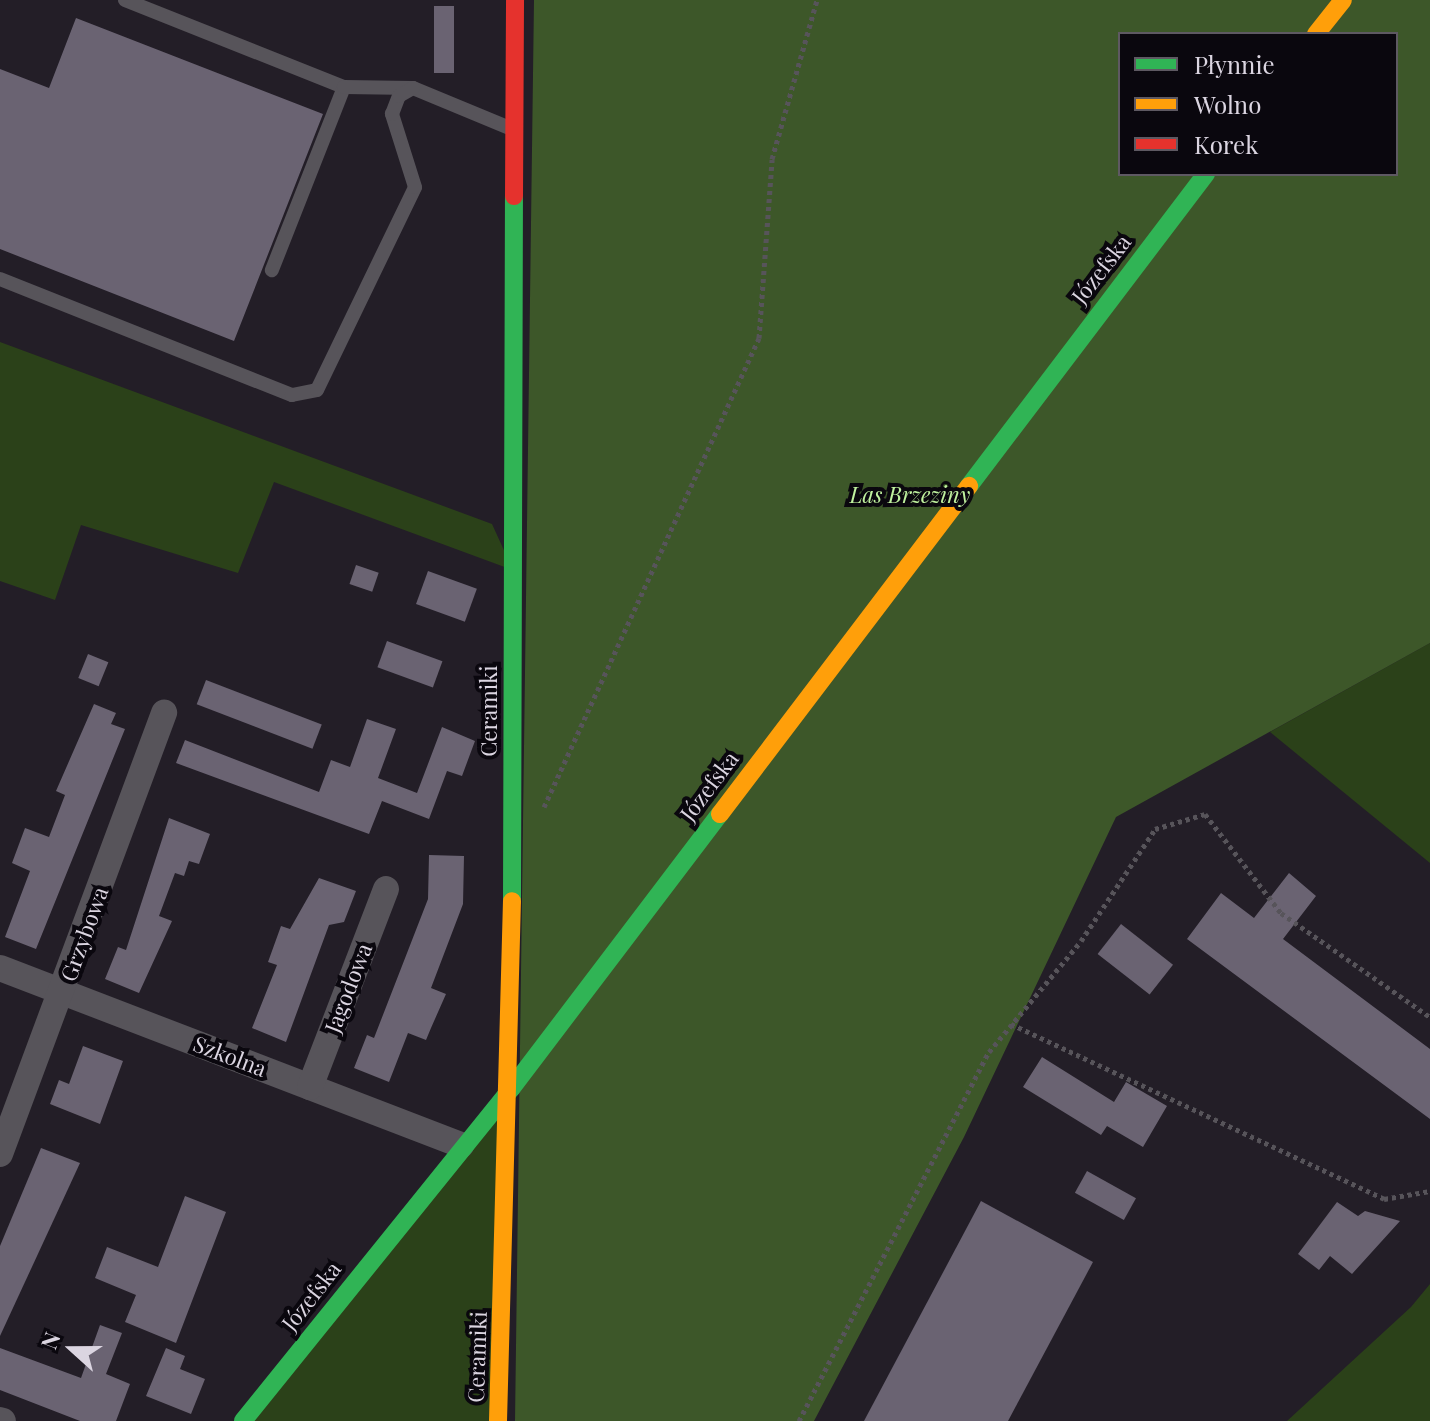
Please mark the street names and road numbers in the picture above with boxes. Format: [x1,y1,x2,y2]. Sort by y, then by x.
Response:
street label: Józefska [1066,229,1136,309]
street label: Ceramiki [476,665,502,757]
street label: Józefska [674,746,744,826]
street label: Grzybowa [55,883,113,985]
street label: Jagodowa [319,940,377,1036]
street label: Szkolna [190,1030,270,1082]
street label: Józefska [276,1256,346,1336]
street label: Ceramiki [462,1311,492,1403]

